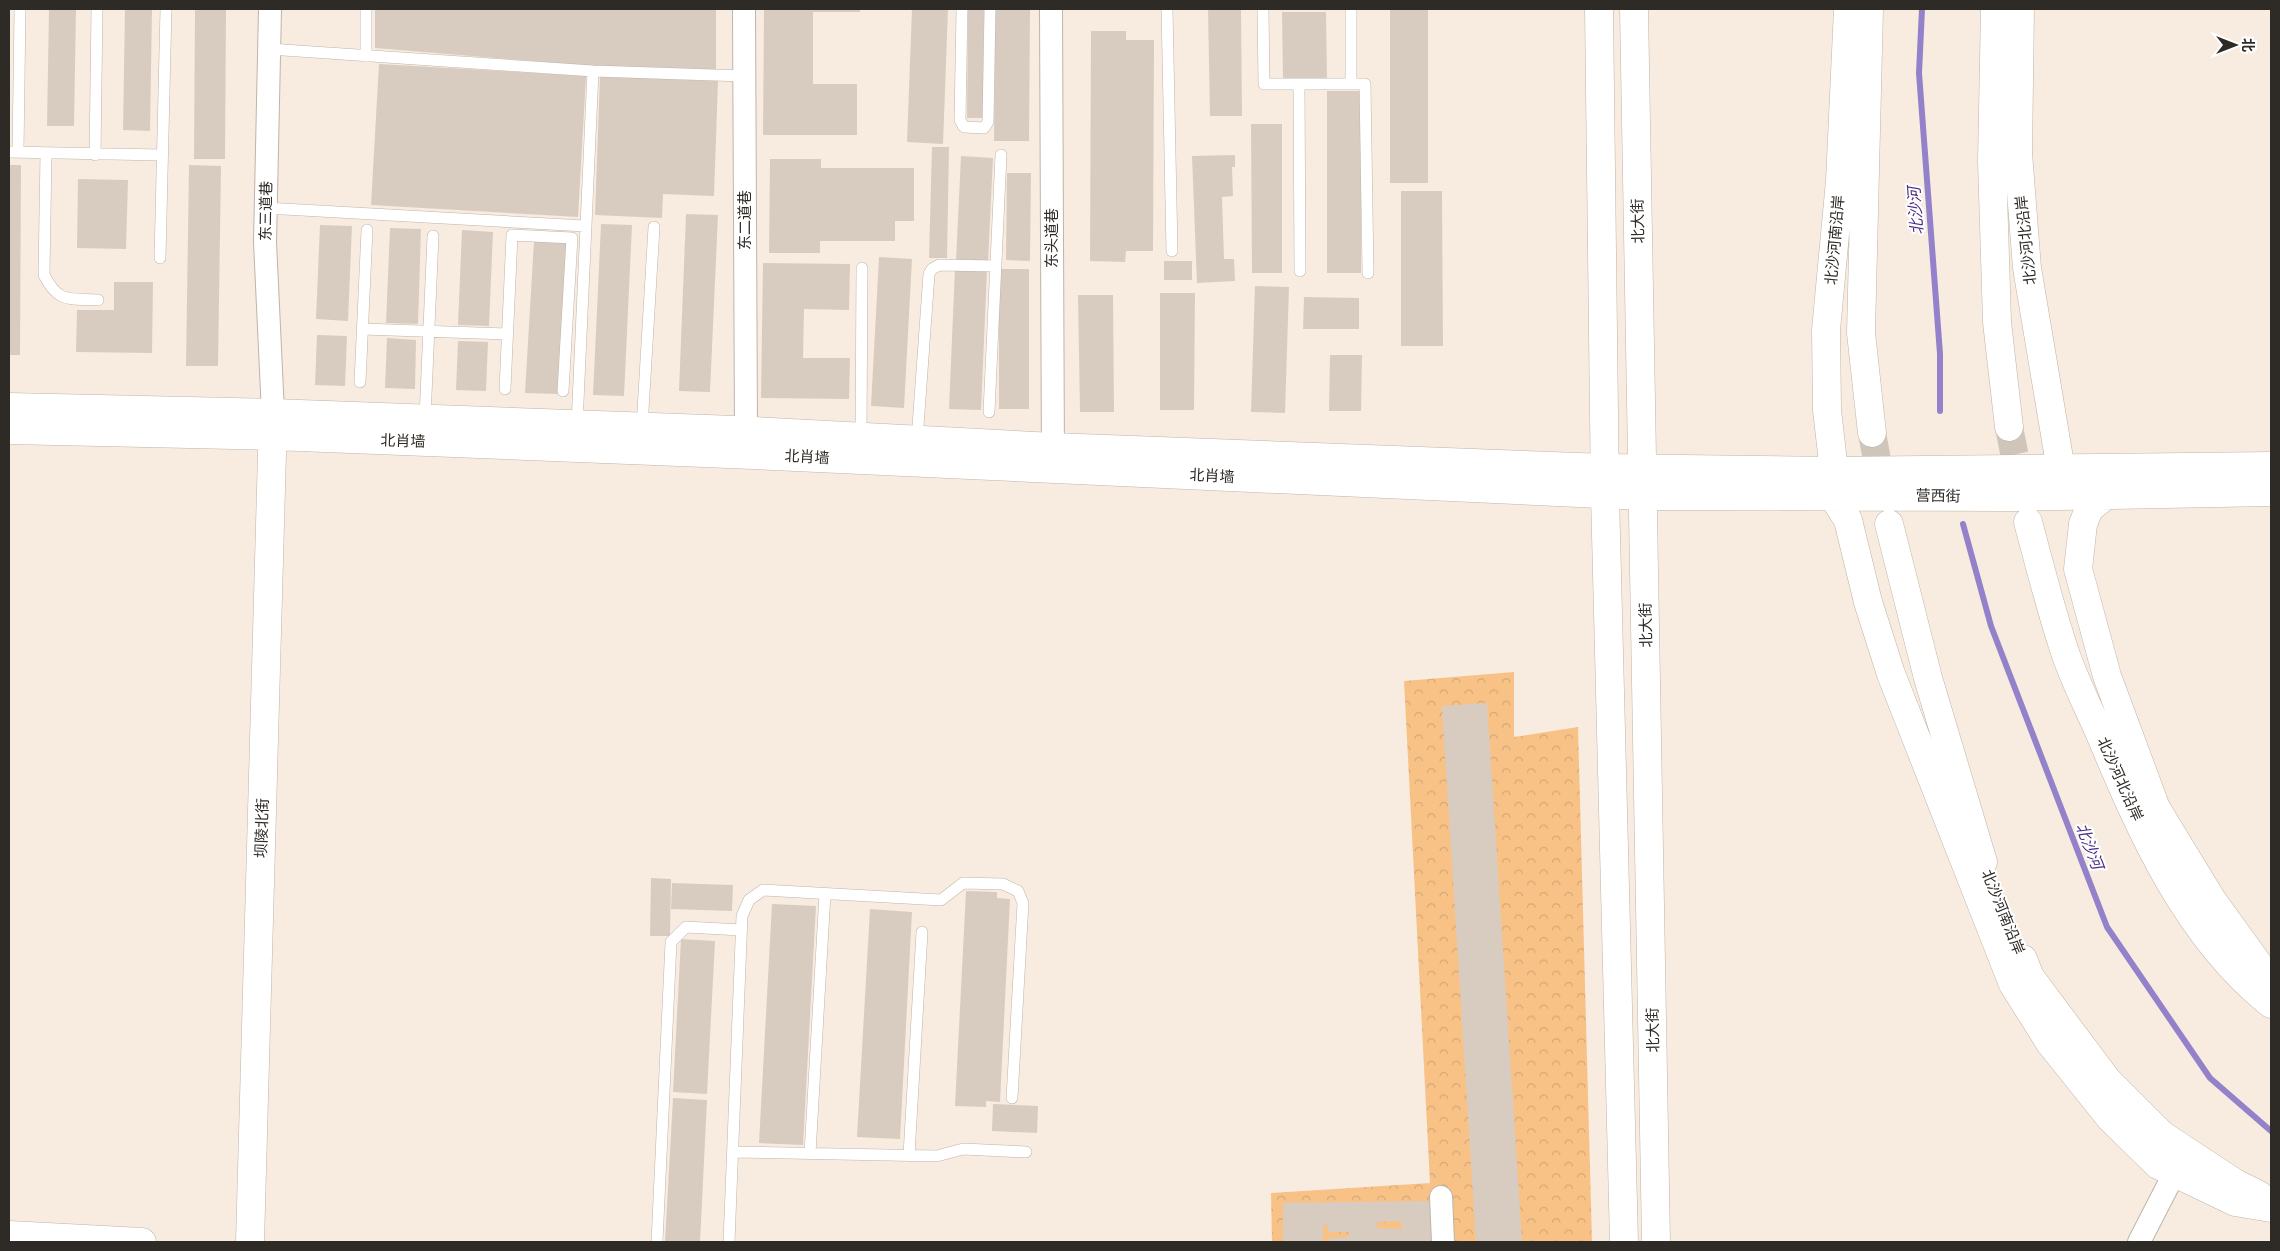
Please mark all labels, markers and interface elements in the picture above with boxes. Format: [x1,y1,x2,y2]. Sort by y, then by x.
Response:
north arrow [2210,20,2260,70]
text: 北 [2238,38,2258,52]
street label: 东三道巷 [254,181,277,241]
water label: 北沙河 [1902,183,1929,236]
street label: 东二道巷 [734,190,755,250]
street label: 北沙河南沿岸 [1820,194,1849,286]
street label: 北沙河北沿岸 [2010,194,2041,286]
street label: 北大街 [1627,198,1648,244]
street label: 东头道巷 [1041,208,1062,268]
street label: 北肖墙 [380,429,426,452]
street label: 北肖墙 [784,445,830,468]
street label: 北肖墙 [1189,464,1235,487]
street label: 营西街 [1915,485,1961,506]
street label: 北大街 [1635,602,1656,648]
street label: 北沙河北沿岸 [2093,733,2148,824]
street label: 坝陵北街 [250,798,273,858]
water label: 北沙河 [2070,820,2110,875]
street label: 北沙河南沿岸 [1977,866,2030,957]
street label: 北大街 [1642,1007,1663,1053]

